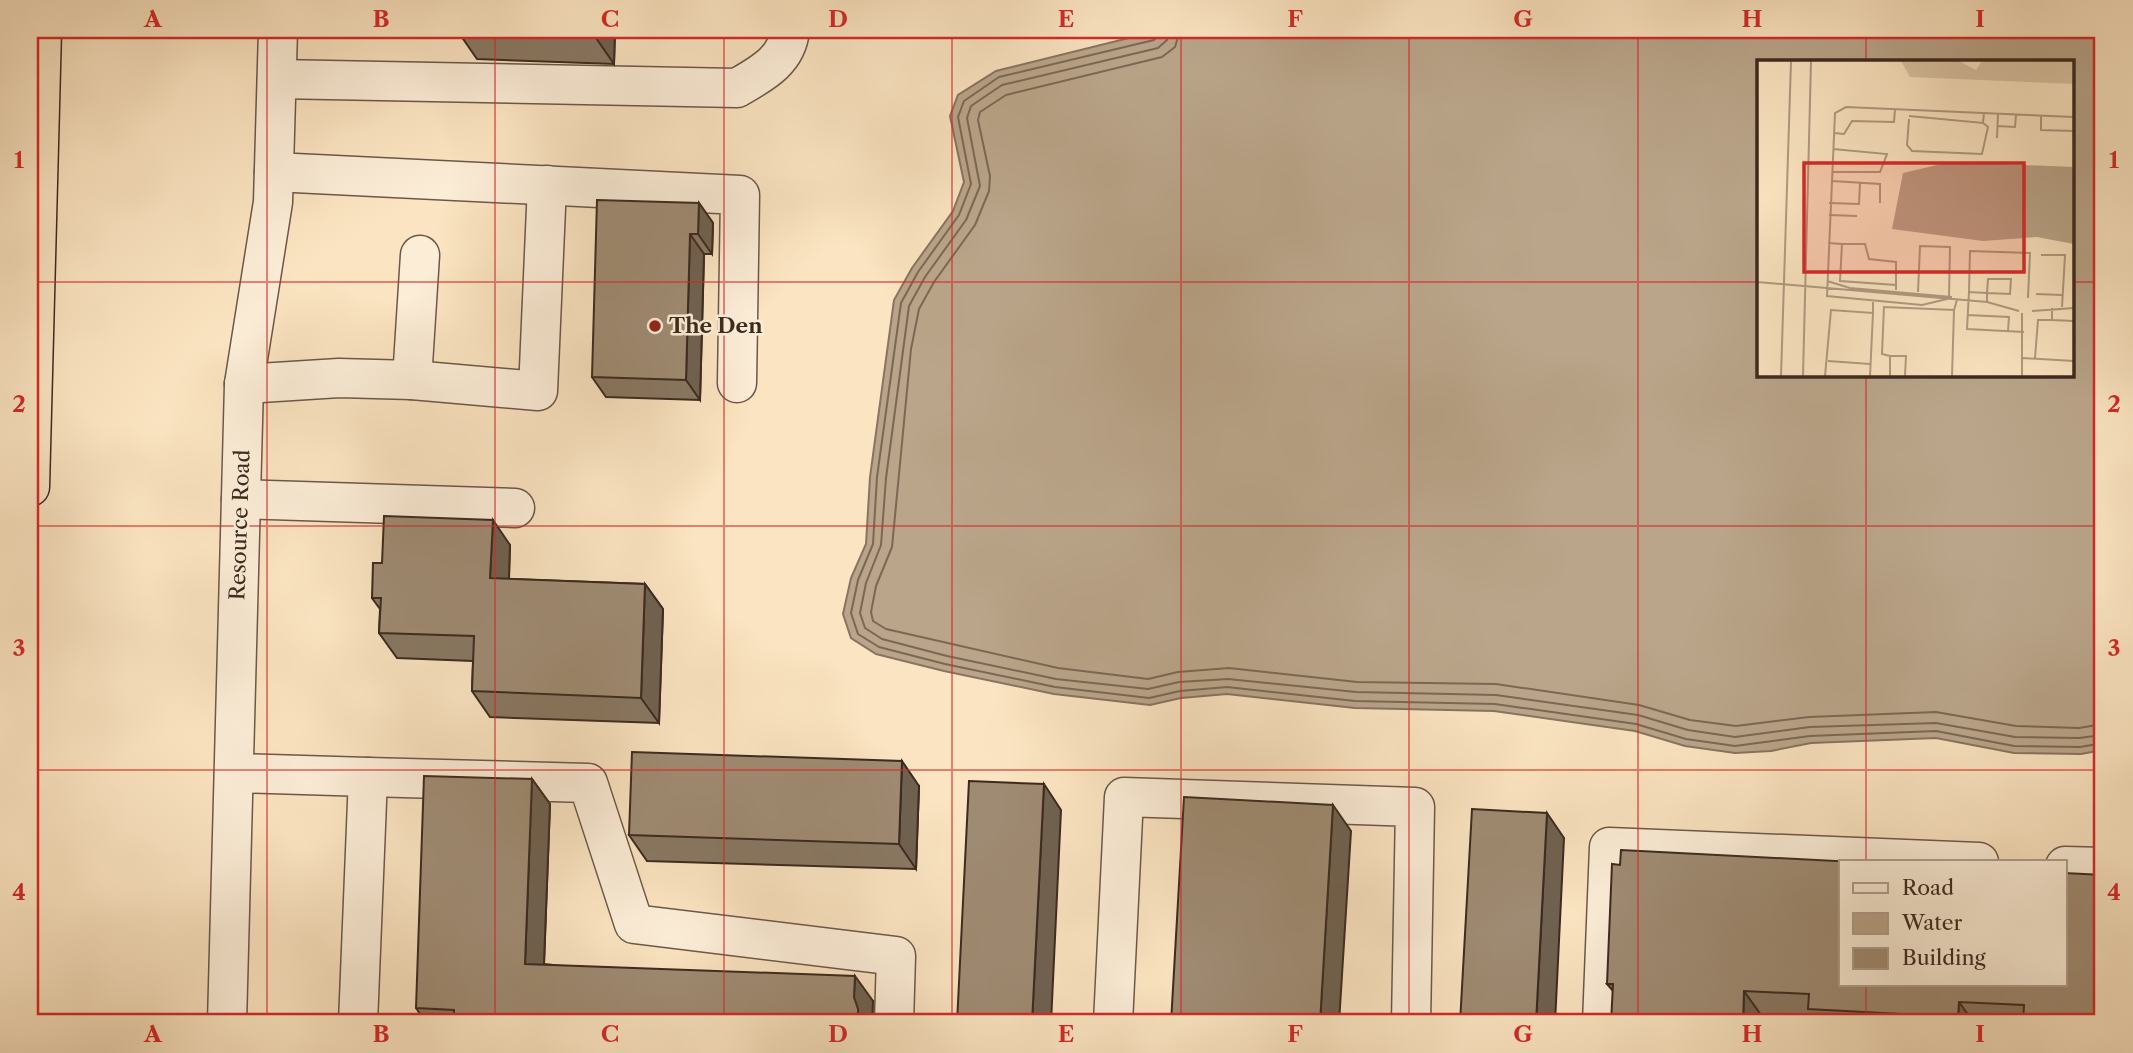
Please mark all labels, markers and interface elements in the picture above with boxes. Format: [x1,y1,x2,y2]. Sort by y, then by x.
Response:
text: A [143,5,163,33]
text: B [372,5,390,33]
text: C [601,5,619,33]
text: D [828,5,848,33]
text: E [1058,5,1074,33]
text: F [1287,5,1303,33]
text: G [1513,5,1533,33]
text: H [1742,5,1763,33]
text: I [1975,5,1985,33]
inset map [1757,60,2074,376]
text: 1 [14,146,25,174]
text: 1 [2109,146,2120,174]
place label: The Den [669,313,763,338]
marker: The Den [647,318,663,334]
text: 2 [12,390,26,418]
text: 2 [2107,390,2121,418]
street label: Resource Road [224,449,255,601]
text: 3 [13,634,26,662]
text: 3 [2108,634,2121,662]
legend [1839,860,2066,986]
text: Road [1902,875,1954,900]
text: 4 [12,878,26,906]
text: 4 [2107,878,2121,906]
text: Water [1901,910,1962,935]
text: Building [1902,945,1987,970]
text: A [143,1020,163,1048]
text: B [372,1020,390,1048]
text: C [601,1020,619,1048]
text: D [828,1020,848,1048]
text: E [1058,1020,1074,1048]
text: F [1287,1020,1303,1048]
text: G [1513,1020,1533,1048]
text: H [1742,1020,1763,1048]
text: I [1975,1020,1985,1048]

